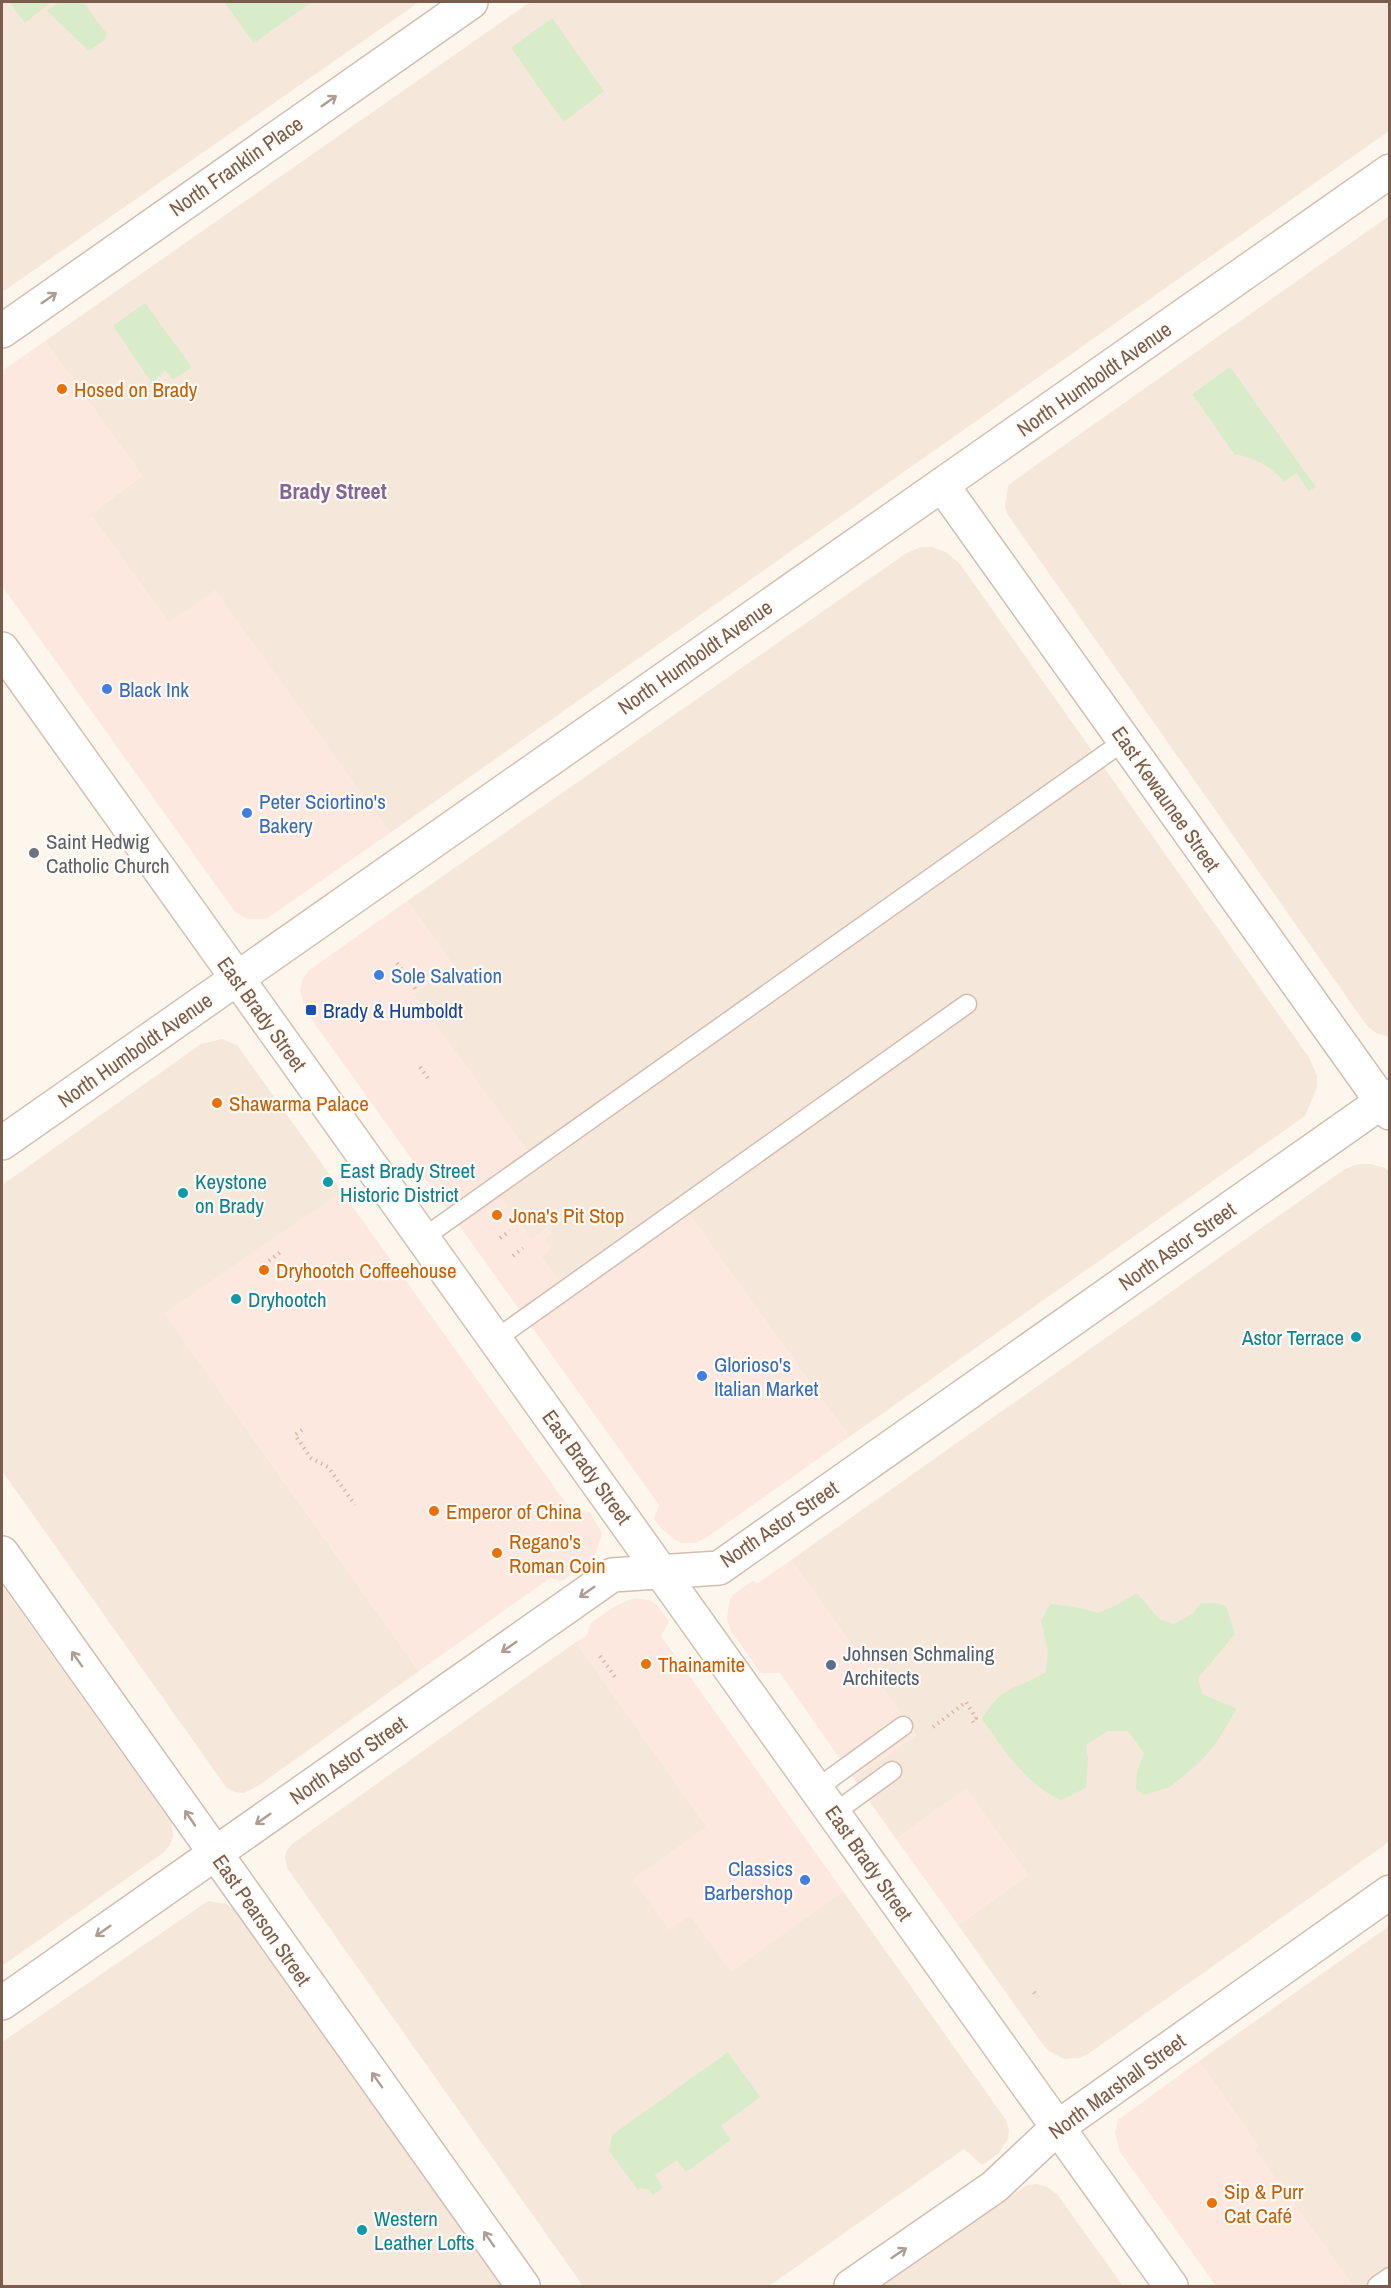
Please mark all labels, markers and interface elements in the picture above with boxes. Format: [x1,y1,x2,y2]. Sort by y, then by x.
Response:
one-way arrow [321,95,337,107]
street label: North Franklin Place [163,109,309,223]
one-way arrow [41,292,57,304]
street label: North Humboldt Avenue [1011,315,1177,443]
place label: Hosed on Brady [74,375,198,404]
marker: Hosed on Brady [55,382,69,396]
district label: Brady Street [279,476,387,506]
street label: North Humboldt Avenue [612,593,778,721]
place label: Black Ink [119,675,189,704]
marker: Black Ink [100,682,114,696]
street label: East Kewaunee Street [1105,720,1227,878]
place label: Peter Sciortino's Bakery [259,787,386,840]
marker: Peter Sciortino's Bakery [240,806,254,820]
place label: Saint Hedwig Catholic Church [46,827,169,880]
marker: Saint Hedwig Catholic Church [27,846,41,860]
street label: East Brady Street [211,951,314,1077]
place label: Sole Salvation [391,961,502,990]
marker: Sole Salvation [372,968,386,982]
street label: North Humboldt Avenue [52,986,218,1114]
place label: Brady & Humboldt [323,996,463,1025]
marker: Brady & Humboldt [304,1003,318,1017]
place label: Shawarma Palace [229,1089,369,1118]
marker: Shawarma Palace [210,1096,224,1110]
place label: East Brady Street Historic District [340,1156,475,1209]
place label: Keystone on Brady [195,1167,267,1220]
marker: East Brady Street Historic District [321,1175,335,1189]
marker: Keystone on Brady [176,1186,190,1200]
street label: North Astor Street [1113,1195,1242,1297]
place label: Jona's Pit Stop [509,1201,624,1230]
marker: Jona's Pit Stop [490,1208,504,1222]
place label: Dryhootch Coffeehouse [276,1256,457,1285]
marker: Dryhootch Coffeehouse [257,1263,271,1277]
place label: Dryhootch [248,1285,326,1314]
marker: Dryhootch [229,1292,243,1306]
place label: Astor Terrace [1241,1323,1344,1352]
marker: Astor Terrace [1349,1330,1363,1344]
place label: Glorioso's Italian Market [714,1350,819,1403]
marker: Glorioso's Italian Market [695,1369,709,1383]
street label: East Brady Street [536,1404,639,1530]
street label: North Astor Street [714,1474,844,1574]
place label: Emperor of China [446,1497,582,1526]
marker: Emperor of China [427,1504,441,1518]
place label: Regano's Roman Coin [509,1527,606,1580]
marker: Regano's Roman Coin [490,1546,504,1560]
one-way arrow [580,1586,596,1598]
place label: Johnsen Schmaling Architects [842,1639,995,1692]
one-way arrow [501,1641,517,1653]
place label: Thainamite [658,1650,745,1679]
one-way arrow [71,1652,83,1668]
marker: Thainamite [639,1657,653,1671]
marker: Johnsen Schmaling Architects [824,1658,838,1672]
street label: North Astor Street [284,1709,413,1811]
street label: East Brady Street [818,1799,920,1927]
one-way arrow [184,1811,196,1827]
one-way arrow [255,1813,272,1825]
street label: East Pearson Street [206,1849,318,1992]
place label: Classics Barbershop [704,1854,793,1907]
marker: Classics Barbershop [798,1873,812,1887]
one-way arrow [96,1925,112,1937]
street label: North Marshall Street [1043,2026,1192,2146]
one-way arrow [370,2072,383,2088]
place label: Sip & Purr Cat Café [1224,2177,1304,2230]
marker: Sip & Purr Cat Café [1205,2196,1219,2210]
place label: Western Leather Lofts [374,2204,475,2257]
marker: Western Leather Lofts [355,2223,369,2237]
one-way arrow [483,2231,495,2247]
one-way arrow [890,2247,907,2259]

